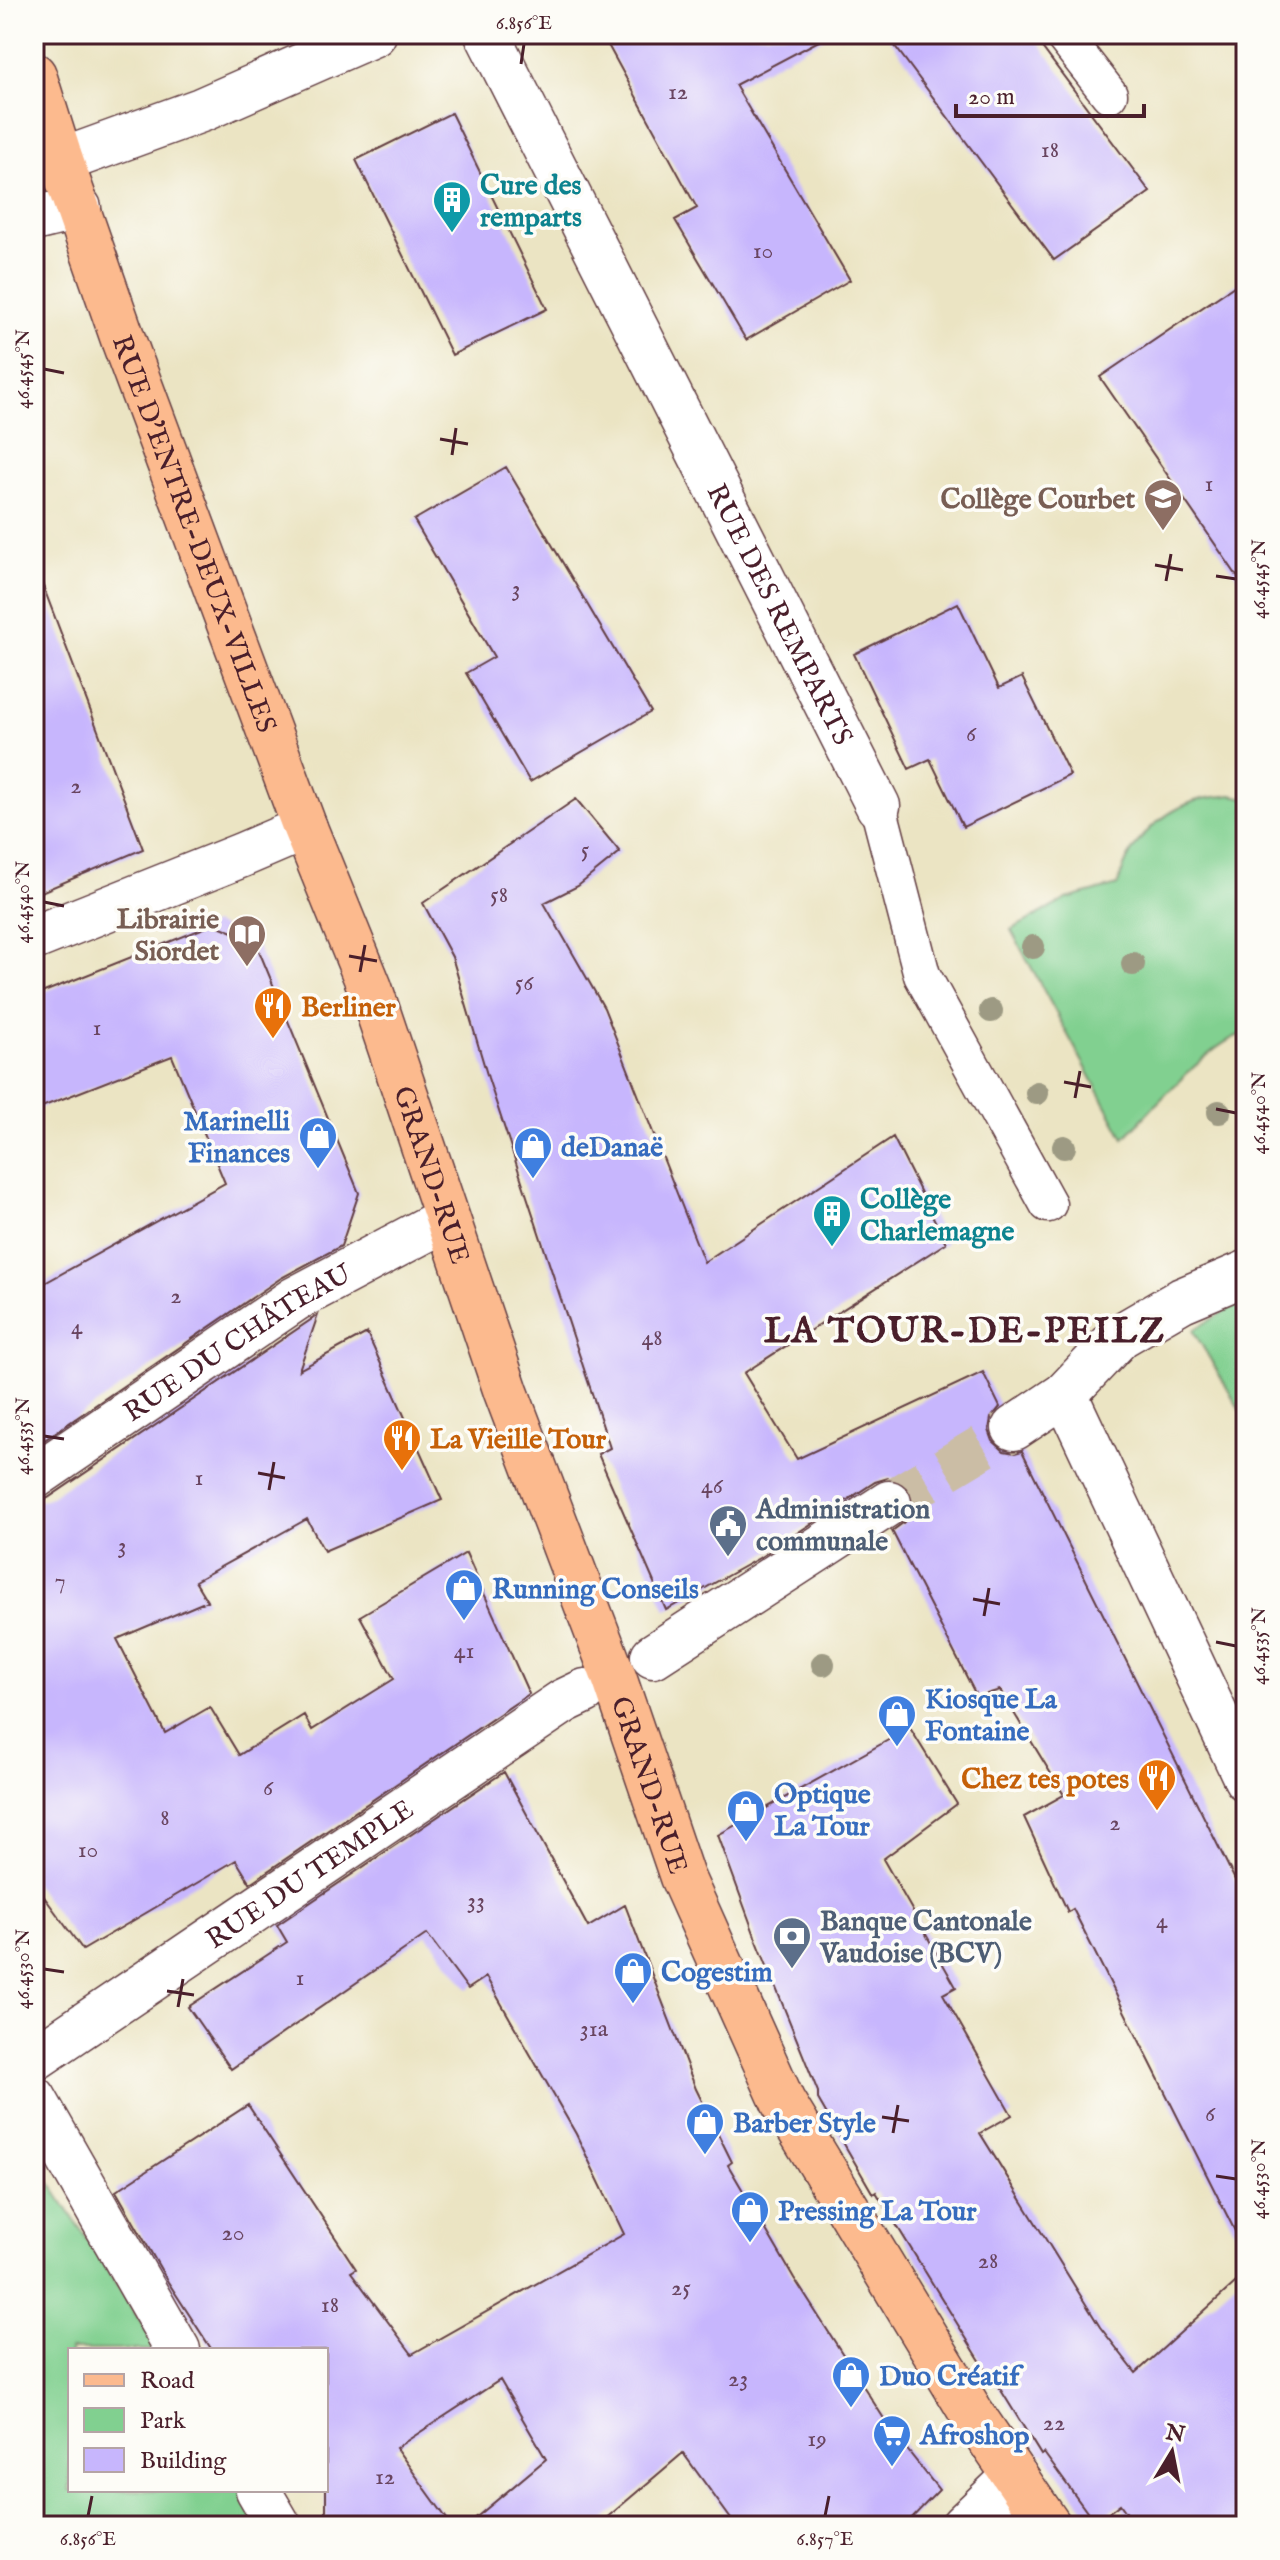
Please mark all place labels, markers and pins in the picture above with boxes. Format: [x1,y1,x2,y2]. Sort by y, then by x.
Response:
place label: Cure des remparts [480,169,582,236]
building icon: Cure des remparts [431,179,473,234]
school or university icon: Collège Courbet [1142,477,1184,532]
place label: Collège Courbet [941,483,1135,518]
place label: Librairie Siordet [116,903,219,970]
library icon: Librairie Siordet [226,913,268,968]
restaurant icon: Berliner [252,985,294,1040]
place label: Berliner [301,991,397,1026]
place label: Marinelli Finances [183,1105,291,1172]
shop icon: Marinelli Finances [297,1115,339,1170]
shop icon: deDanaë [512,1125,554,1180]
place label: deDanaë [561,1131,663,1166]
place label: Collège Charlemagne [860,1183,1015,1250]
building icon: Collège Charlemagne [811,1193,853,1248]
restaurant icon: La Vieille Tour [381,1417,423,1472]
place label: La Vieille Tour [430,1423,607,1458]
place label: Administration communale [755,1493,930,1560]
public building icon: Administration communale [707,1503,749,1558]
shop icon: Running Conseils [443,1567,485,1622]
place label: Running Conseils [492,1573,699,1608]
place label: Kiosque La Fontaine [925,1683,1058,1750]
shop icon: Kiosque La Fontaine [876,1693,918,1748]
restaurant icon: Chez tes potes [1136,1757,1178,1812]
place label: Chez tes potes [961,1763,1129,1798]
place label: Optique La Tour [774,1778,871,1845]
shop icon: Optique La Tour [725,1788,767,1843]
place label: Banque Cantonale Vaudoise (BCV) [819,1905,1032,1972]
bank icon: Banque Cantonale Vaudoise (BCV) [771,1915,813,1970]
shop icon: Cogestim [612,1950,654,2005]
place label: Cogestim [661,1956,773,1991]
shop icon: Barber Style [684,2101,726,2156]
place label: Barber Style [733,2107,876,2142]
shop icon: Pressing La Tour [729,2189,771,2244]
place label: Pressing La Tour [778,2195,977,2230]
shop icon: Duo Créatif [830,2354,872,2409]
place label: Duo Créatif [879,2360,1024,2395]
supermarket icon: Afroshop [871,2413,913,2468]
place label: Afroshop [919,2419,1029,2454]

